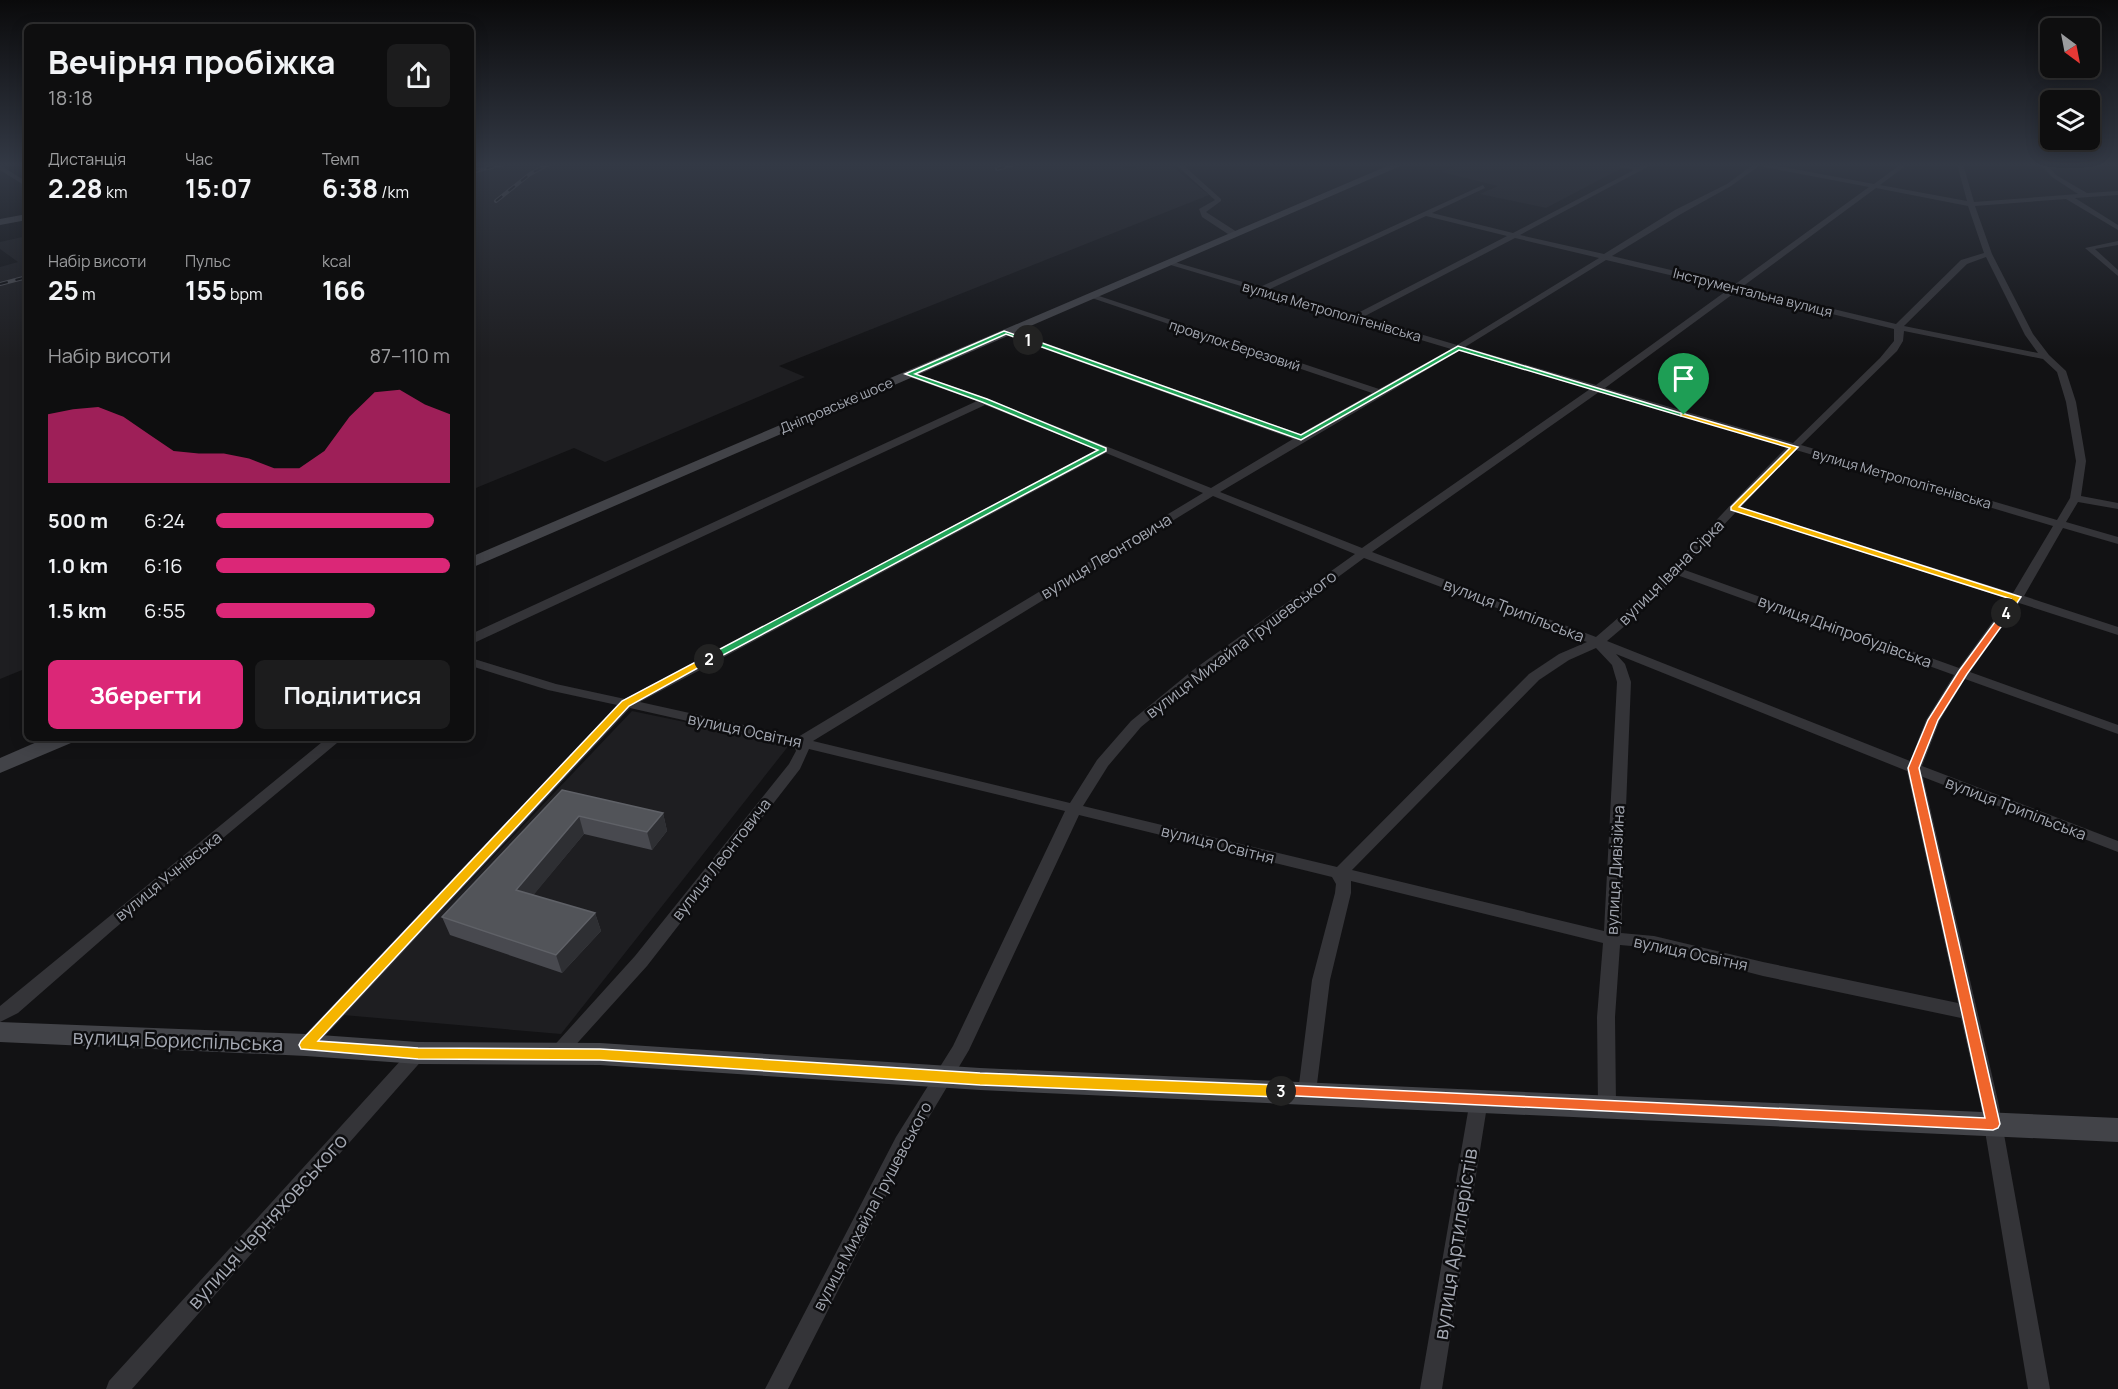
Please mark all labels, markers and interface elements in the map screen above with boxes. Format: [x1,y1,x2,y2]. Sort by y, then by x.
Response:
north arrow [2040,18,2100,78]
map controls [2040,18,2100,150]
text: Вечірня пробіжка [48,39,335,84]
button: share [387,44,450,107]
text: 18:18 [48,84,93,111]
button: layers [2040,90,2100,150]
text: Дистанція [48,148,126,170]
text: Час [185,148,213,170]
text: Темп [322,148,360,170]
text: 2.28 [48,170,103,206]
text: 15:07 [185,170,252,206]
text: 6:38 [322,170,378,206]
text: km [103,181,128,203]
text: /km [378,181,409,203]
text: Набір висоти [48,250,146,272]
text: Пульс [185,250,231,272]
text: kcal [322,250,351,272]
street label: Інструментальна вулиця [1671,263,1835,321]
text: 25 [48,272,79,308]
text: 155 [185,272,227,308]
text: 166 [322,272,366,308]
street label: вулиця Метрополітенівська [1240,276,1424,346]
text: m [79,283,96,305]
text: bpm [227,283,263,305]
street label: провулок Березовий [1167,315,1303,375]
pin: 1 [1013,325,1043,355]
text: 1 [1024,329,1032,351]
text: Набір висоти [48,342,171,369]
text: 87–110 m [369,342,450,369]
pin [1658,353,1709,415]
icon: arrive [1667,362,1700,395]
street label: Дніпровське шосе [776,372,896,438]
street label: вулиця Метрополітенівська [1810,443,1994,513]
text: 500 m [48,507,108,534]
text: 6:24 [144,507,185,534]
street label: вулиця Леонтовича [1036,508,1176,604]
street label: вулиця Івана Сірка [1613,514,1729,630]
text: 1.0 km [48,552,108,579]
text: 6:16 [144,552,183,579]
street label: вулиця Михайла Грушевського [1141,565,1341,723]
street label: вулиця Трипільська [1440,573,1588,647]
street label: вулиця Дніпробудівська [1755,589,1935,673]
text: 1.5 km [48,597,107,624]
text: 6:55 [144,597,186,624]
pin: 4 [1991,598,2021,628]
text: 4 [2001,602,2011,624]
pin: 2 [694,644,724,674]
text: 2 [704,648,714,670]
button: Зберегти [48,660,243,729]
button: Поділитися [255,660,450,729]
street label: вулиця Освітня [686,707,804,753]
street label: вулиця Трипільська [1942,771,2090,845]
street label: вулиця Леонтовича [666,793,776,925]
street label: вулиця Дивізійна [1601,805,1629,935]
street label: вулиця Освітня [1159,819,1277,869]
street label: вулиця Учнівська [110,826,226,926]
street label: вулиця Освітня [1632,930,1750,976]
street label: вулиця Бориспільська [72,1023,284,1057]
pin: 3 [1266,1076,1296,1106]
text: 3 [1276,1080,1286,1102]
street label: вулиця Михайла Грушевського [807,1098,937,1314]
street label: вулиця Черняховського [181,1127,353,1315]
street label: вулиця Артилерістів [1427,1146,1483,1342]

